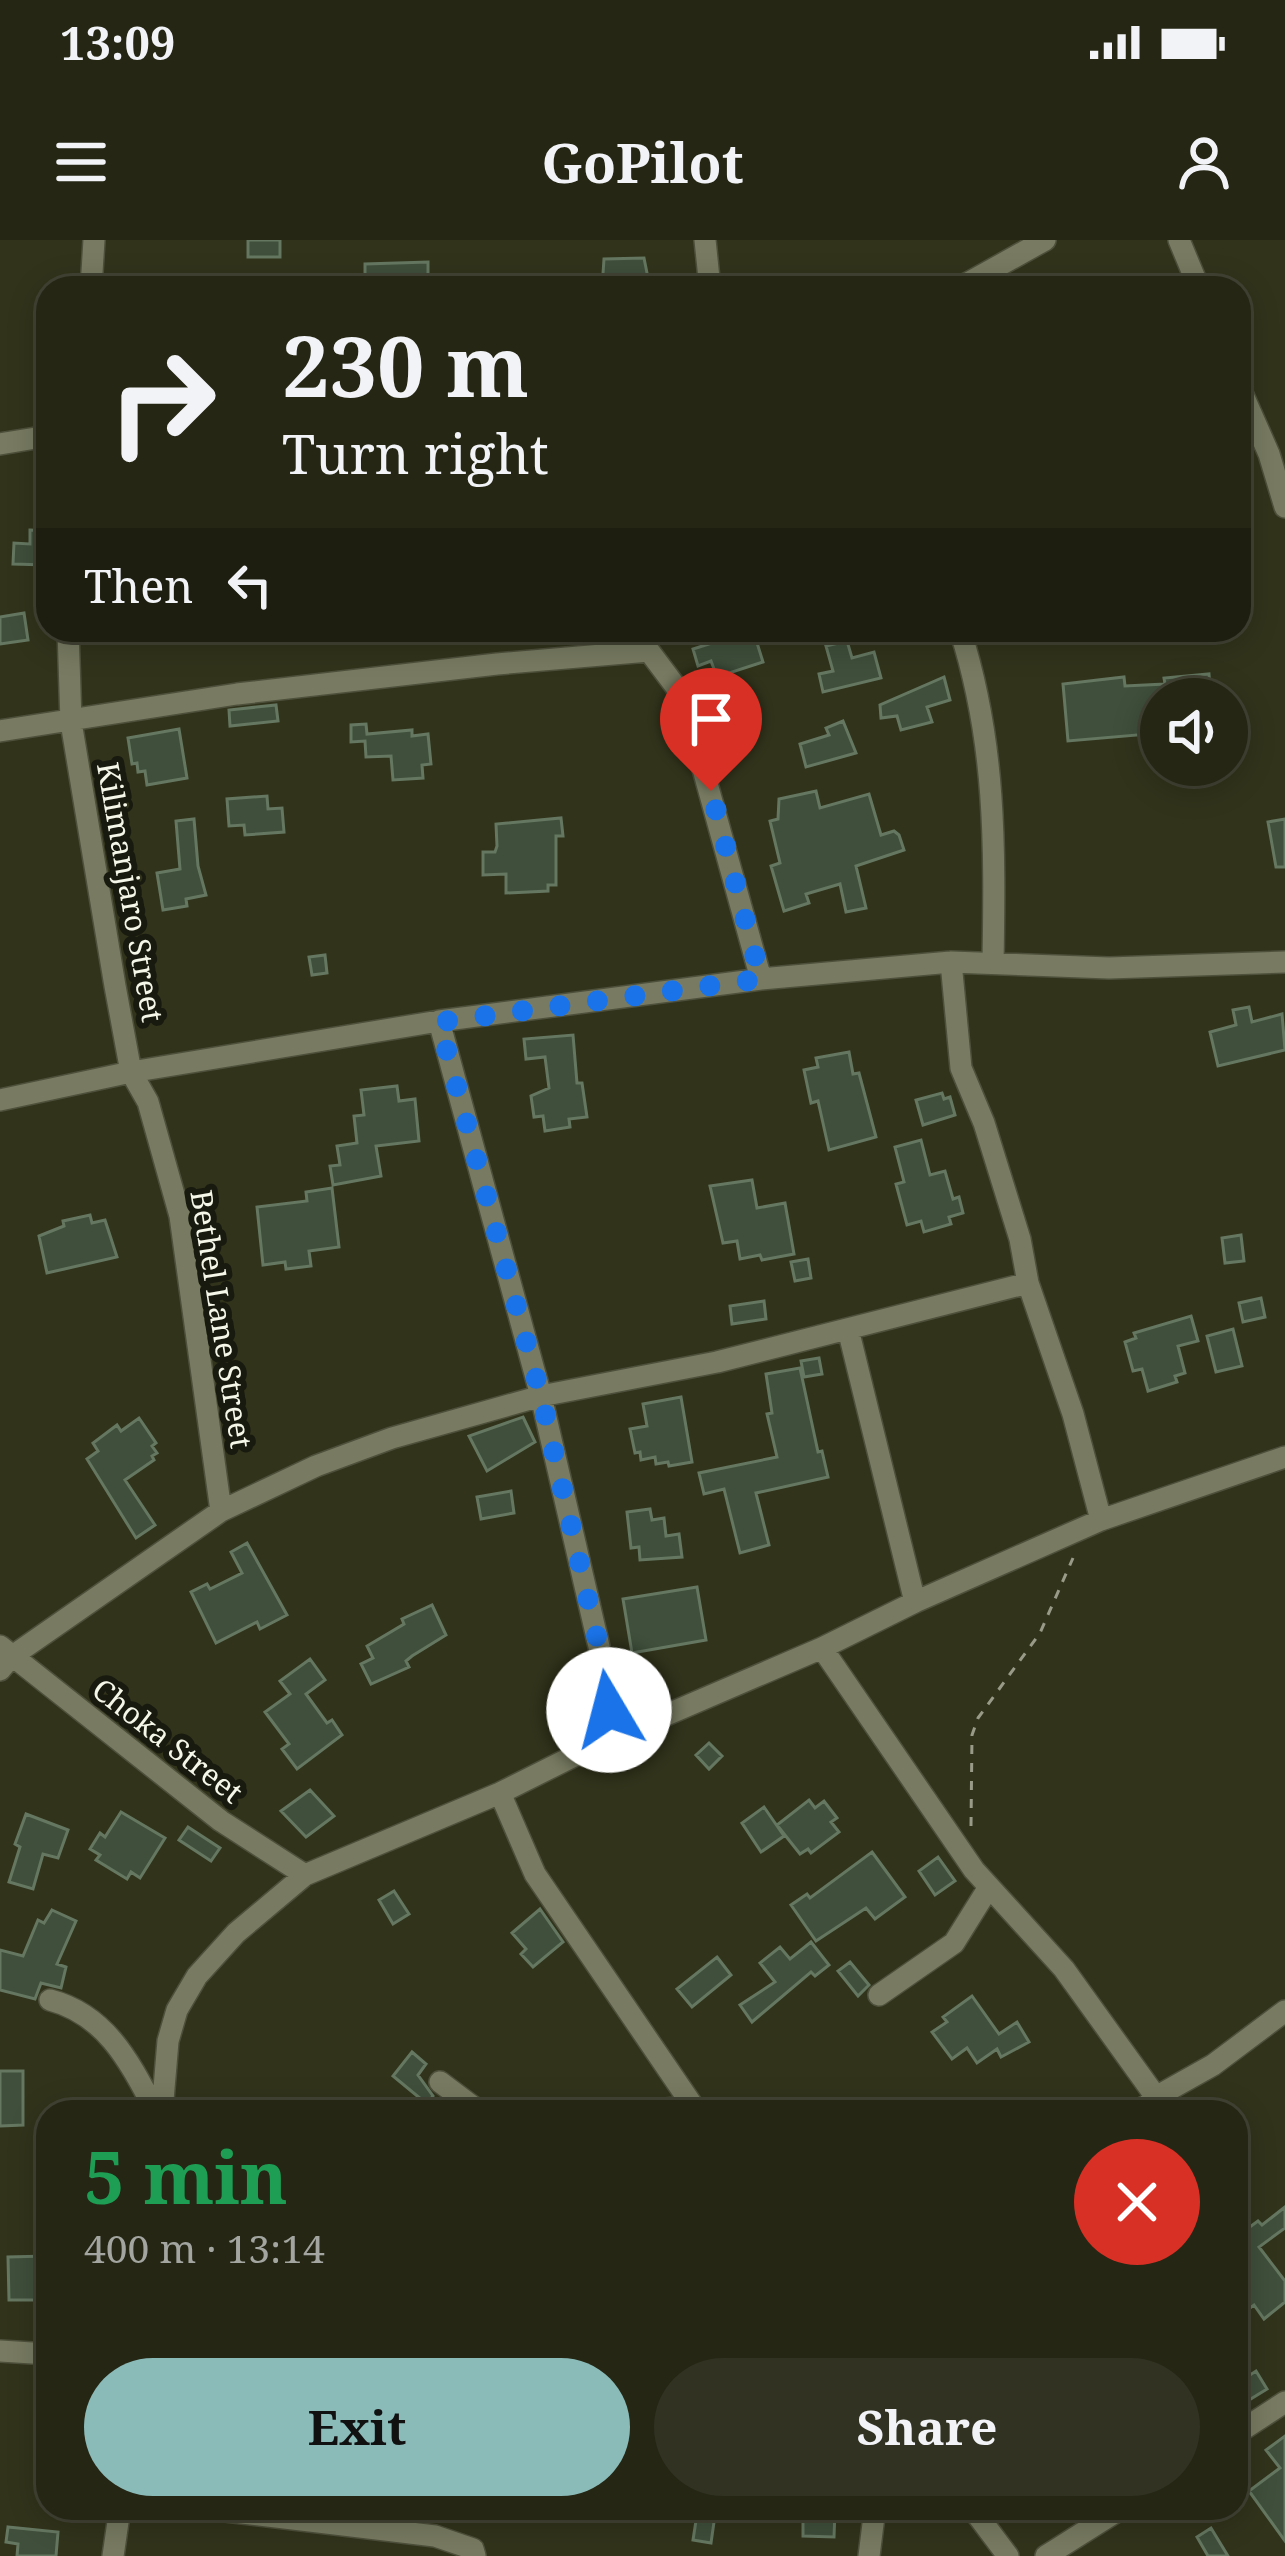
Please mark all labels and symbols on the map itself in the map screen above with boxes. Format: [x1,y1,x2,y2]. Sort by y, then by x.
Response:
pin [660,668,762,791]
street label: Kilimanjaro Street [88,759,174,1025]
street label: Bethel Lane Street [181,1187,263,1451]
position arrow [546,1647,672,1773]
street label: Choka Street [84,1668,252,1812]

